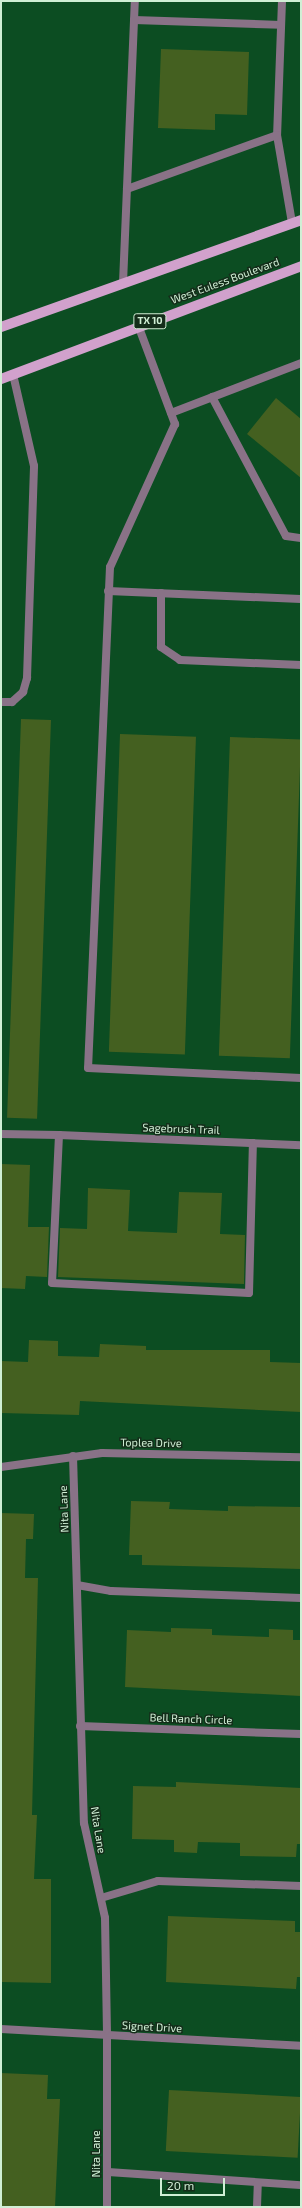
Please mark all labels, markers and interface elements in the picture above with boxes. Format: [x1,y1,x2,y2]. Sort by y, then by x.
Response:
street label: West Euless Boulevard [169,255,281,307]
road number: TX 10 [133,313,167,329]
street label: Sagebrush Trail [142,1121,220,1137]
street label: Toplea Drive [120,1436,182,1450]
street label: Nita Lane [57,1485,71,1533]
street label: Bell Ranch Circle [149,1711,233,1727]
street label: Nita Lane [88,1806,108,1854]
street label: Signet Drive [122,2019,182,2035]
street label: Nita Lane [89,2130,103,2178]
scale bar [162,2170,227,2196]
text: 20 m [167,2178,194,2192]

